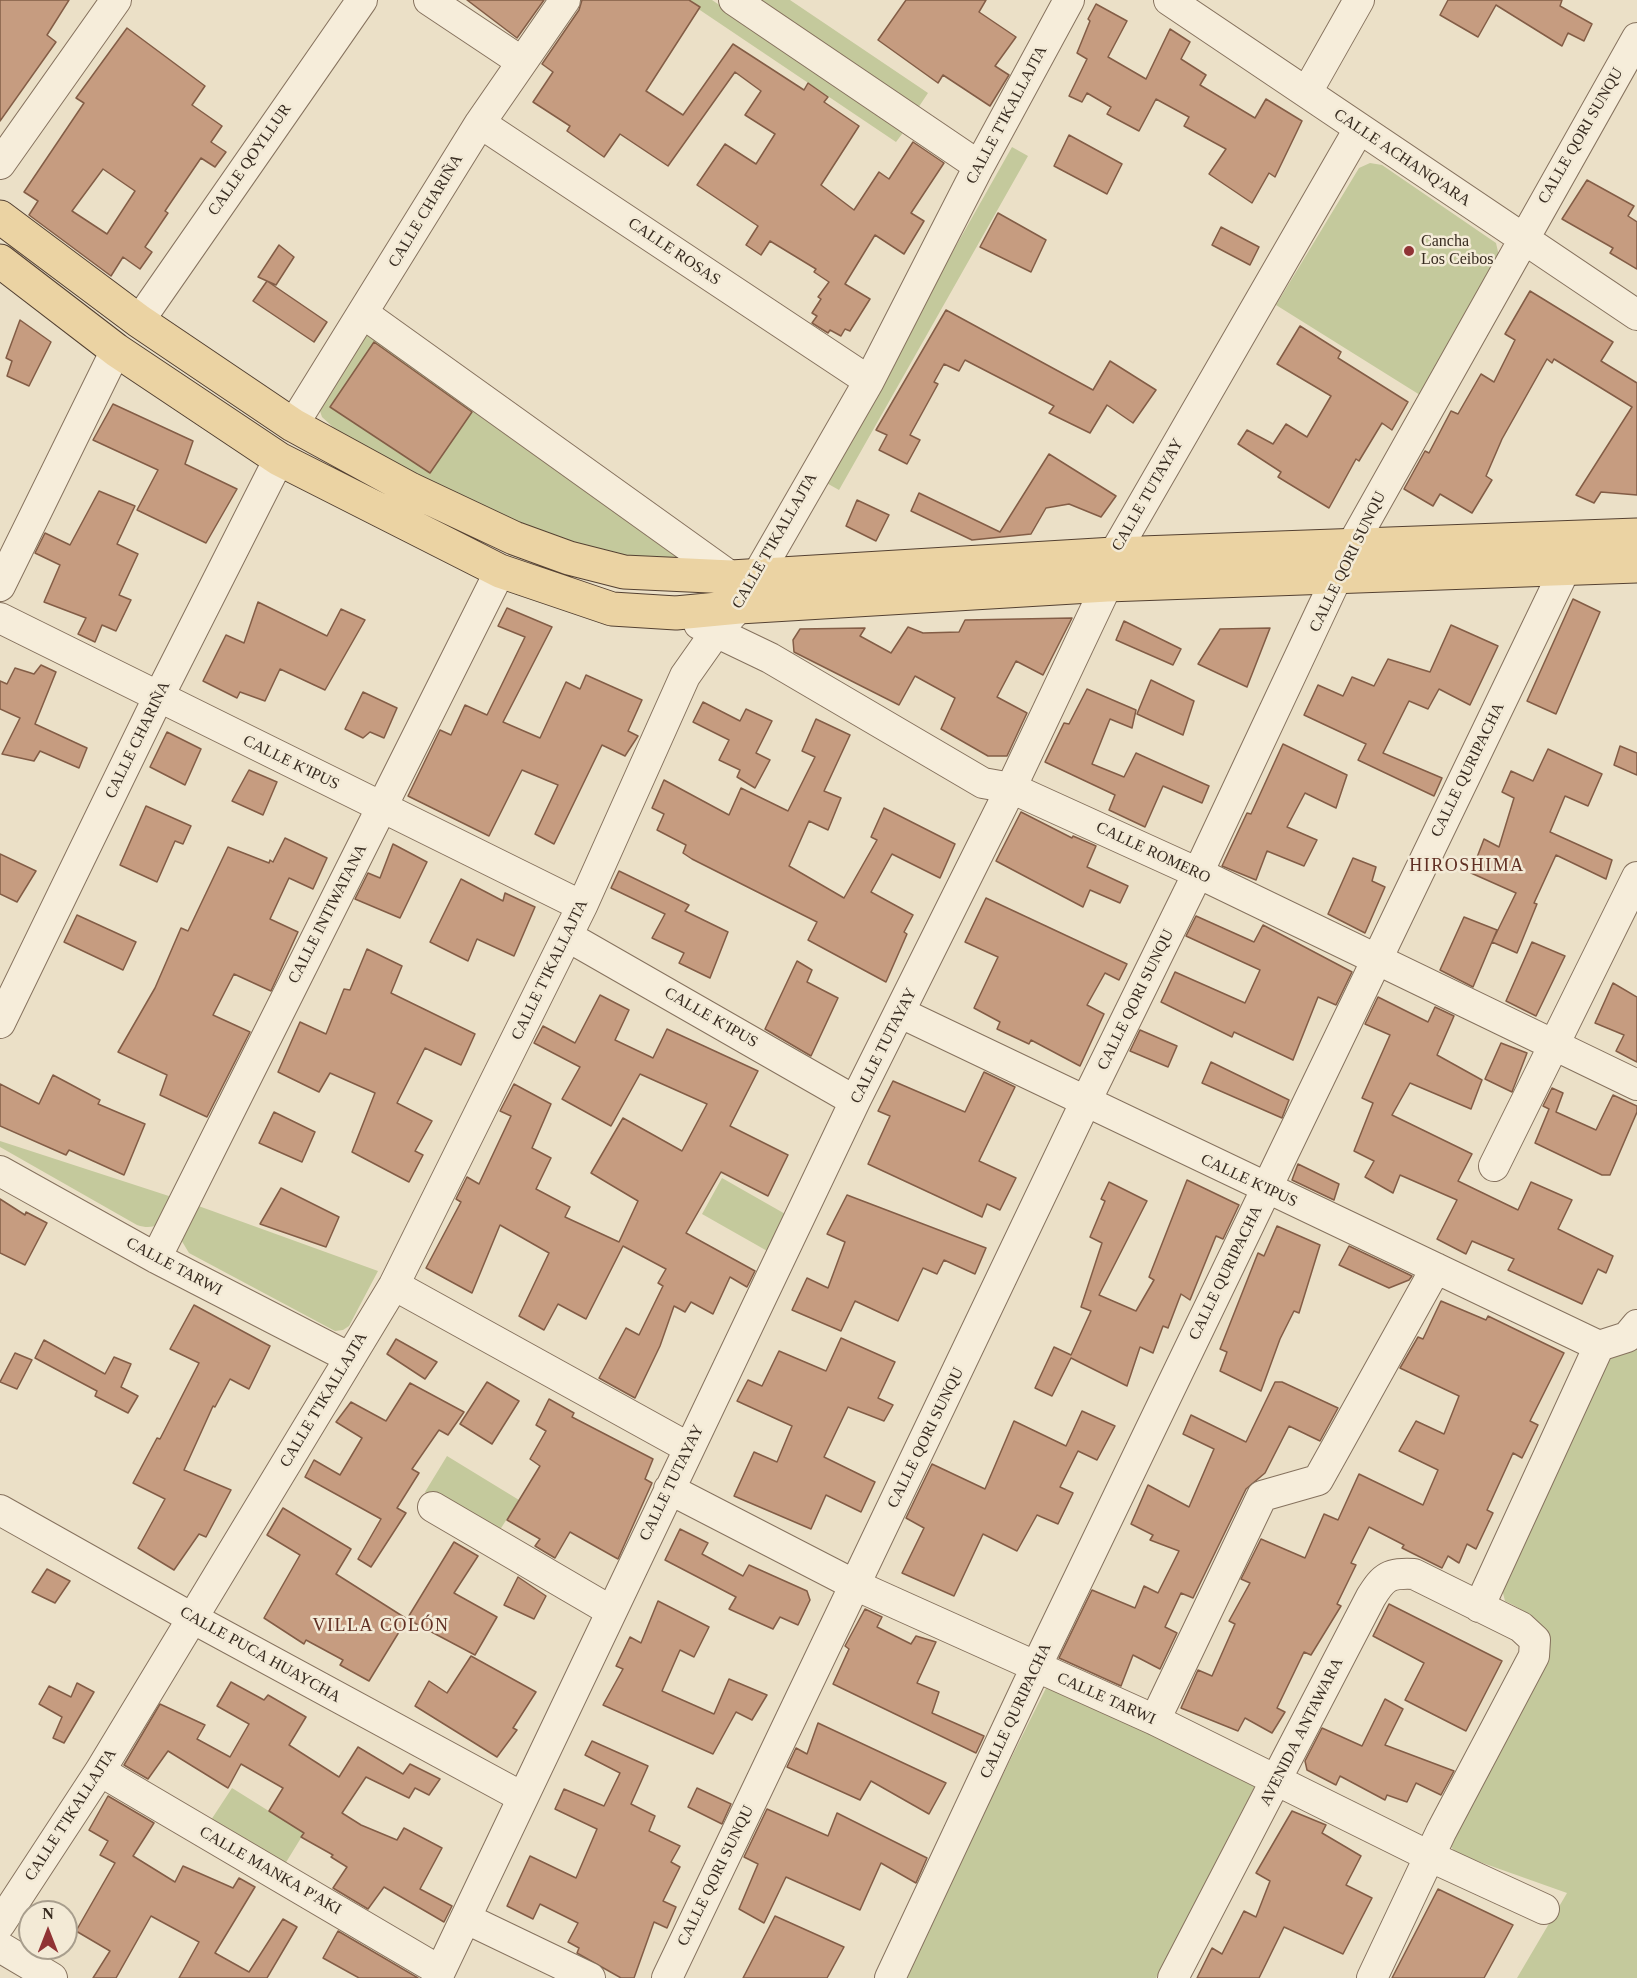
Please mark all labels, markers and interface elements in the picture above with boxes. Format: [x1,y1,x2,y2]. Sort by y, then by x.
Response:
street label: CALLE T'IKALLAJTA [962,42,1052,188]
street label: CALLE QORI SUNQU [1534,65,1628,207]
street label: CALLE QOYLLUR [204,100,296,220]
street label: CALLE ACHANQ'ARA [1330,105,1474,211]
street label: CALLE CHARIÑA [385,151,467,271]
street label: CALLE ROSAS [624,214,724,290]
place label: Cancha Los Ceibos [1421,232,1493,270]
marker: Cancha Los Ceibos [1402,244,1416,258]
street label: CALLE TUTAYAY [1108,435,1188,555]
street label: CALLE T'IKALLAJTA [728,470,822,612]
street label: CALLE QORI SUNQU [1306,489,1390,635]
street label: CALLE CHARIÑA [101,678,175,802]
street label: CALLE QURIPACHA [1427,700,1509,840]
street label: CALLE K'IPUS [240,731,342,795]
street label: CALLE ROMERO [1093,818,1213,888]
street label: CALLE INTIWATANA [285,841,371,987]
district label: HIROSHIMA [1409,855,1525,877]
street label: CALLE T'IKALLAJTA [508,897,592,1043]
street label: CALLE QORI SUNQU [1094,927,1178,1073]
street label: CALLE K'IPUS [661,984,761,1052]
street label: CALLE TUTAYAY [847,985,921,1107]
street label: CALLE K'IPUS [1198,1150,1300,1212]
street label: CALLE QURIPACHA [1185,1203,1267,1343]
street label: CALLE TARWI [123,1234,225,1300]
street label: CALLE T'IKALLAJTA [276,1329,372,1471]
street label: CALLE QORI SUNQU [884,1365,968,1511]
street label: CALLE TUTAYAY [636,1422,708,1544]
street label: CALLE PUCA HUAYCHA [176,1603,344,1707]
district label: VILLA COLÓN [313,1615,449,1637]
street label: CALLE QURIPACHA [976,1640,1056,1782]
street label: AVENIDA ANTAWARA [1256,1655,1348,1809]
street label: CALLE TARWI [1054,1669,1158,1729]
street label: CALLE T'IKALLAJTA [21,1745,121,1885]
street label: CALLE QORI SUNQU [674,1803,758,1949]
street label: CALLE MANKA P'AKI [196,1823,344,1919]
north arrow [18,1900,78,1960]
text: N [42,1905,54,1922]

